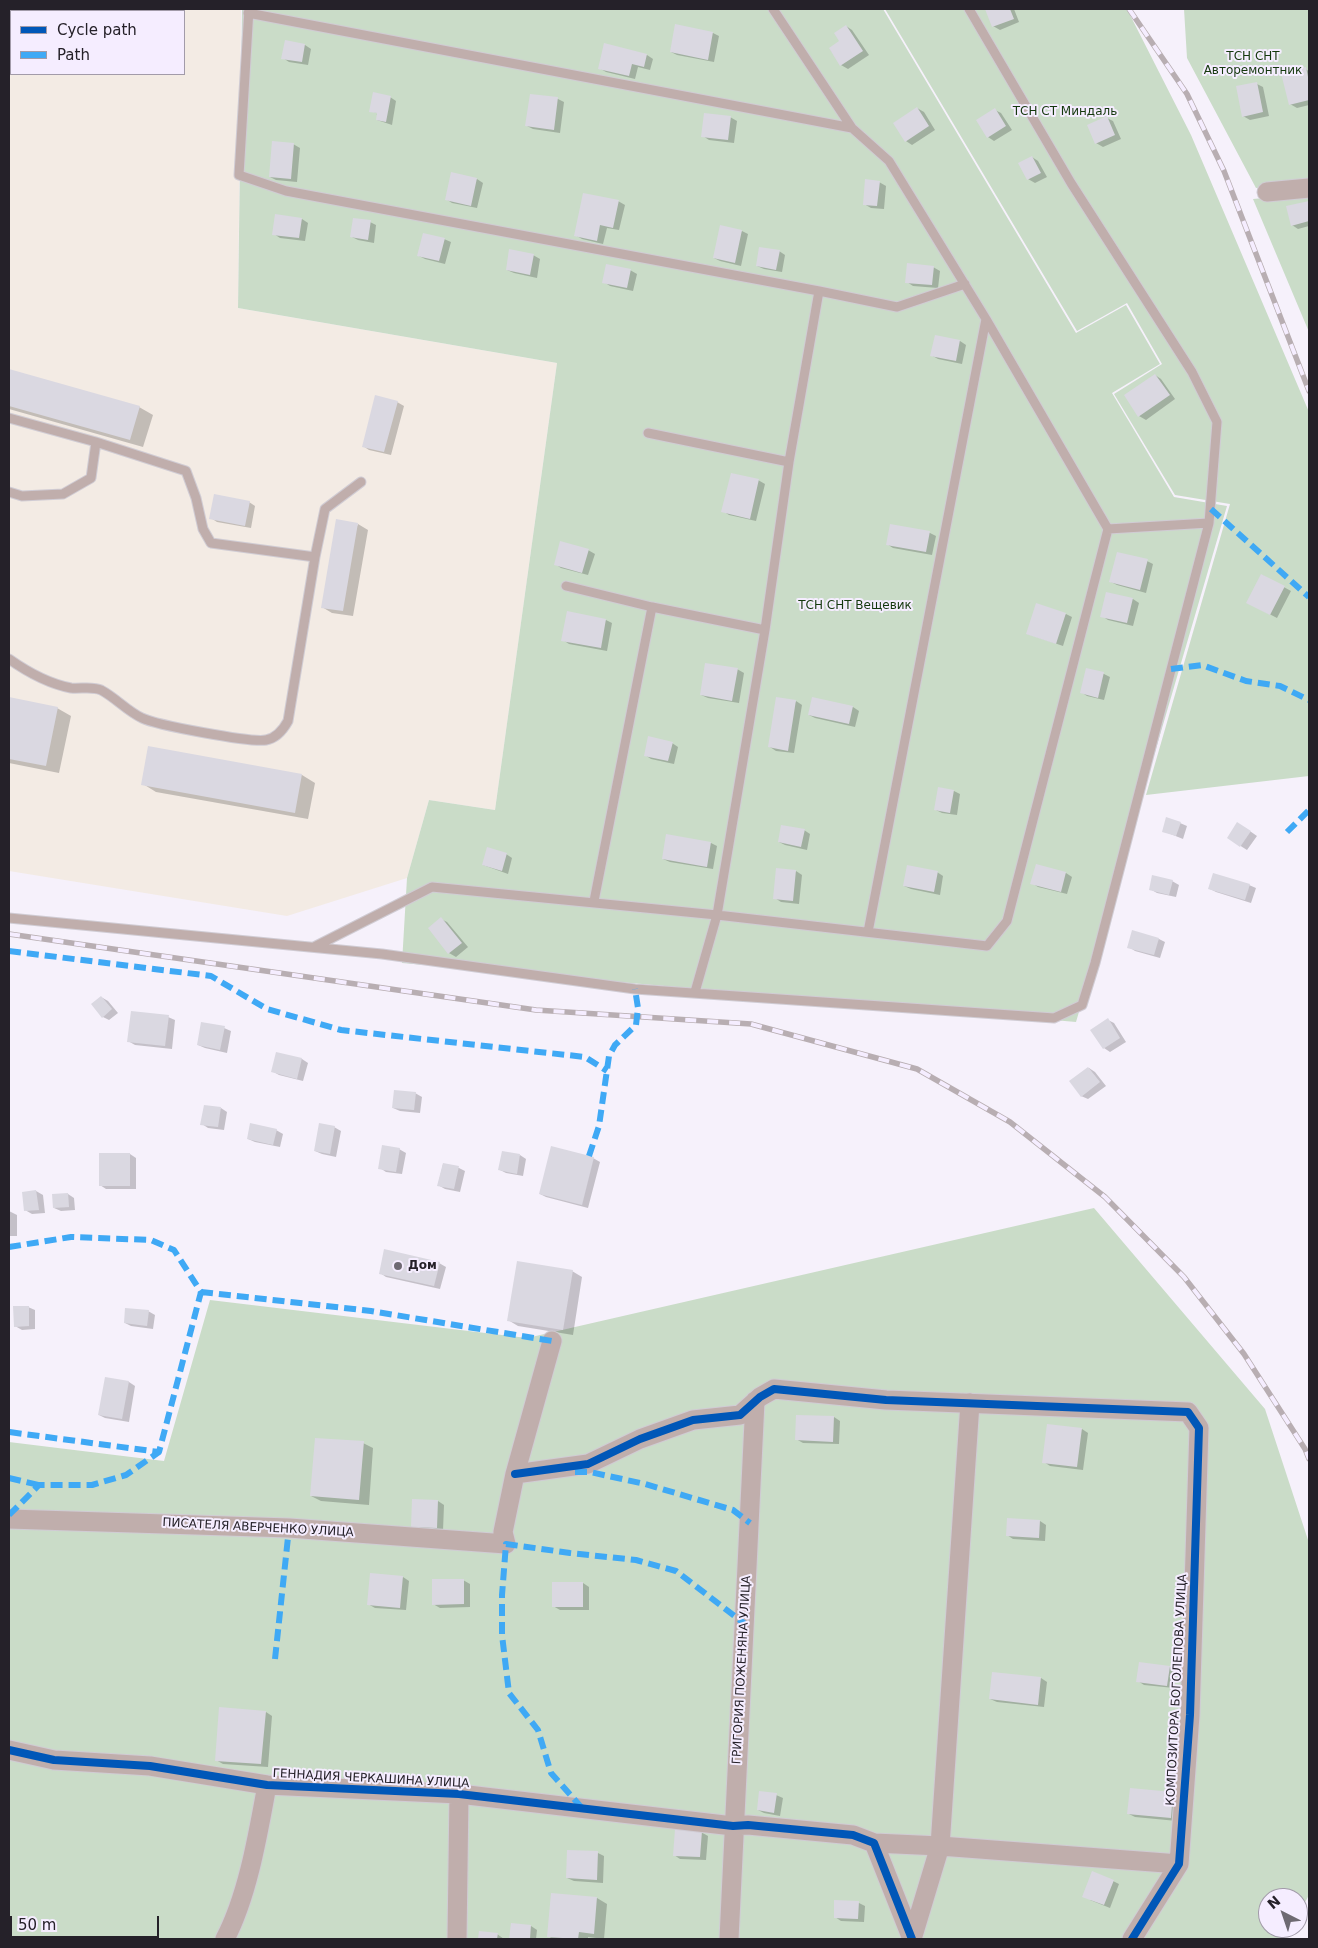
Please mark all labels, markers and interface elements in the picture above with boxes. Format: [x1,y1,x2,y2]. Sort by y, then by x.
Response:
legend [10,10,185,75]
text: Cycle path [57,21,137,39]
text: Path [57,46,90,64]
park label: ТСН СНТ Авторемонтник [1204,50,1302,78]
park label: ТСН СТ Миндаль [1013,105,1117,119]
park label: ТСН СНТ Вещевик [798,599,912,613]
place label: Дом [408,1259,437,1273]
marker: Дом [392,1260,404,1272]
street label: ПИСАТЕЛЯ АВЕРЧЕНКО УЛИЦА [162,1516,354,1540]
street label: КОМПОЗИТОРА БОГОЛЕПОВА УЛИЦА [1164,1574,1190,1806]
street label: ГРИГОРИЯ ПОЖЕНЯНА УЛИЦА [730,1575,754,1765]
street label: ГЕННАДИЯ ЧЕРКАШИНА УЛИЦА [272,1767,470,1791]
north arrow [1258,1888,1308,1938]
text: N [1264,1893,1283,1912]
scale bar [12,1906,161,1938]
text: 50 m [18,1916,56,1934]

